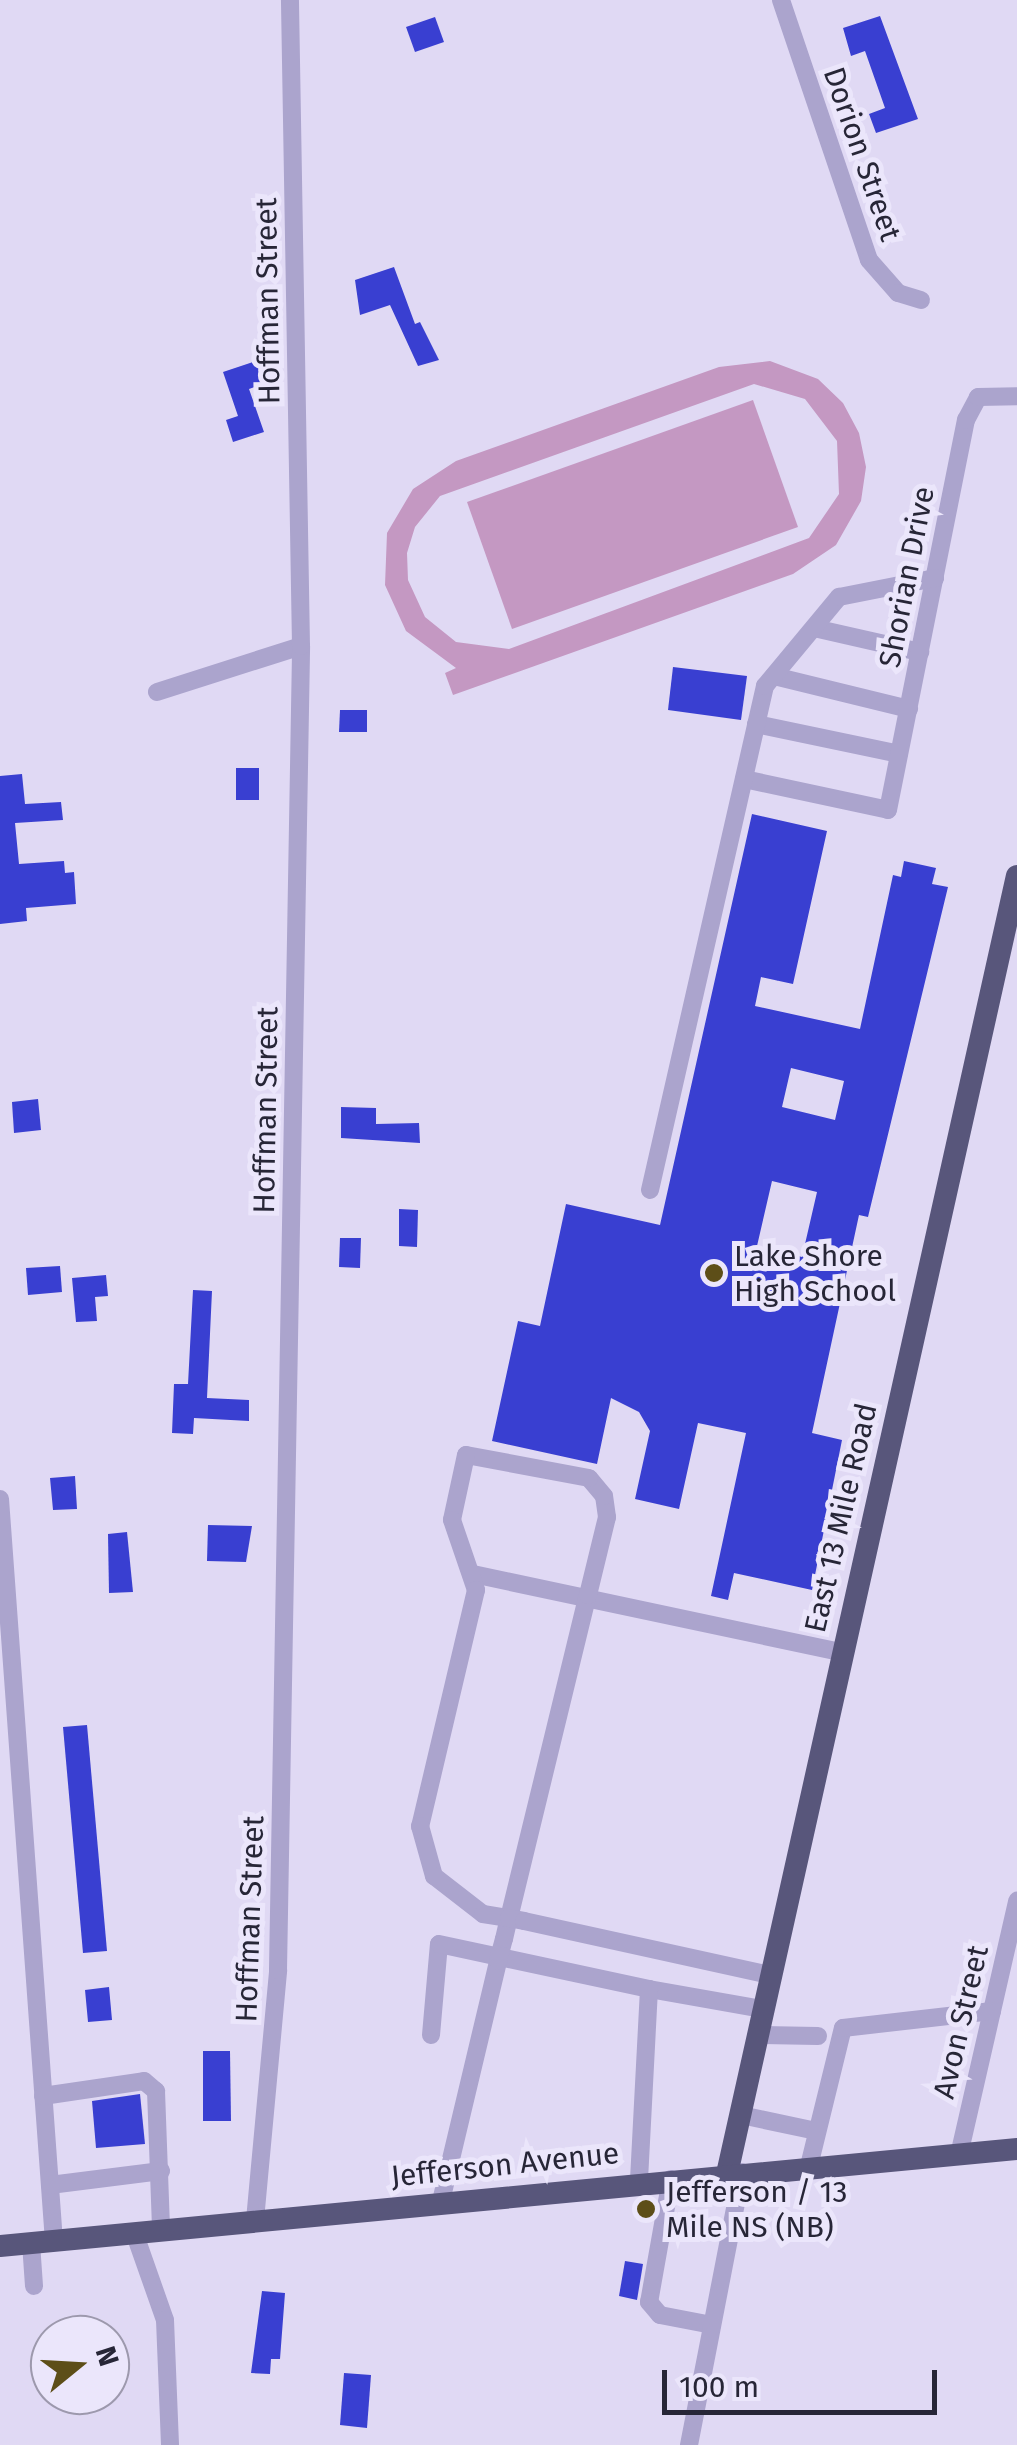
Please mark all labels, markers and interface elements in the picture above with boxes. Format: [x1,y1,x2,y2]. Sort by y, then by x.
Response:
street label: Dorion Street [815,62,909,246]
street label: Hoffman Street [248,197,288,405]
street label: Shorian Drive [872,483,942,671]
street label: Hoffman Street [246,1006,286,1214]
place label: Lake Shore High School [734,1238,896,1308]
marker: Lake Shore High School [703,1262,725,1284]
street label: East 13 Mile Road [797,1400,885,1636]
street label: Hoffman Street [228,1815,272,2023]
street label: Avon Street [926,1942,996,2102]
street label: Jefferson Avenue [389,2135,621,2195]
place label: Jefferson / 13 Mile NS (NB) [666,2174,847,2244]
marker: Jefferson / 13 Mile NS (NB) [635,2198,657,2220]
north arrow [30,2315,130,2415]
text: N [89,2342,126,2370]
scale bar [667,2350,942,2412]
text: 100 m [679,2369,759,2405]

